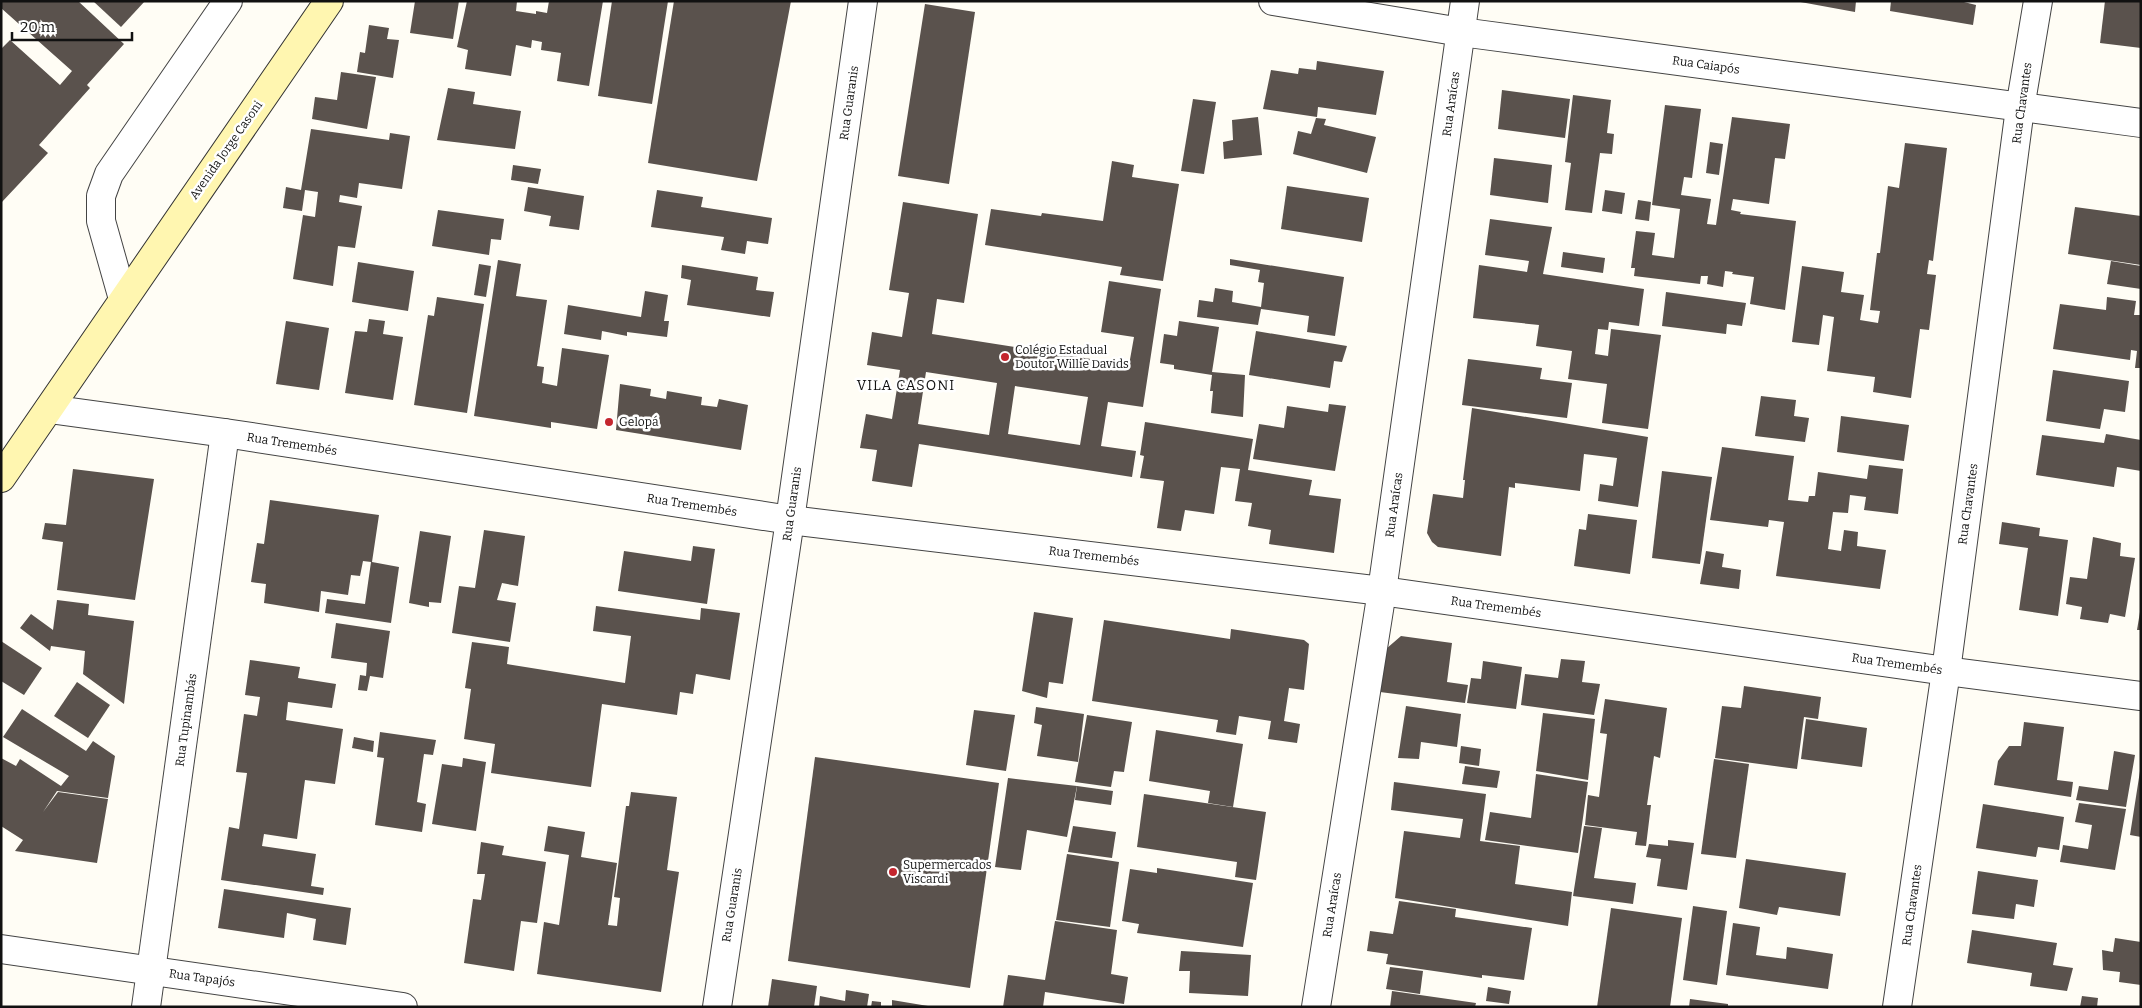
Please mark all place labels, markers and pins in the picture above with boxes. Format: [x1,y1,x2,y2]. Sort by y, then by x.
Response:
place label: Colégio Estadual Doutor Willie Davids [1015,343,1129,371]
marker: Colégio Estadual Doutor Willie Davids [999,351,1011,363]
place label: Gelopá [619,415,659,429]
marker: Gelopá [603,416,615,428]
place label: Supermercados Viscardi [903,858,992,886]
marker: Supermercados Viscardi [887,866,899,878]

